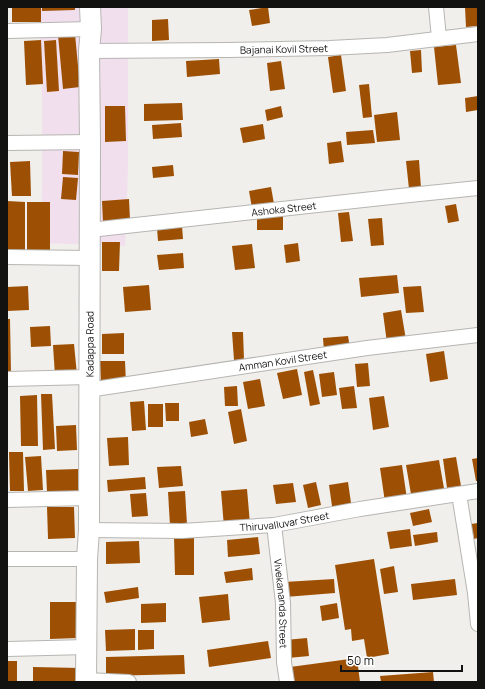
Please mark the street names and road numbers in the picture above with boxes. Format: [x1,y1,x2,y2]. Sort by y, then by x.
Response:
street label: Bajanai Kovil Street [240,41,328,57]
street label: Ashoka Street [251,198,317,219]
street label: Kadappa Road [82,311,97,377]
street label: Amman Kovil Street [238,347,328,374]
street label: Thiruvalluvar Street [239,508,330,534]
street label: Vivekananda Street [271,558,291,649]

